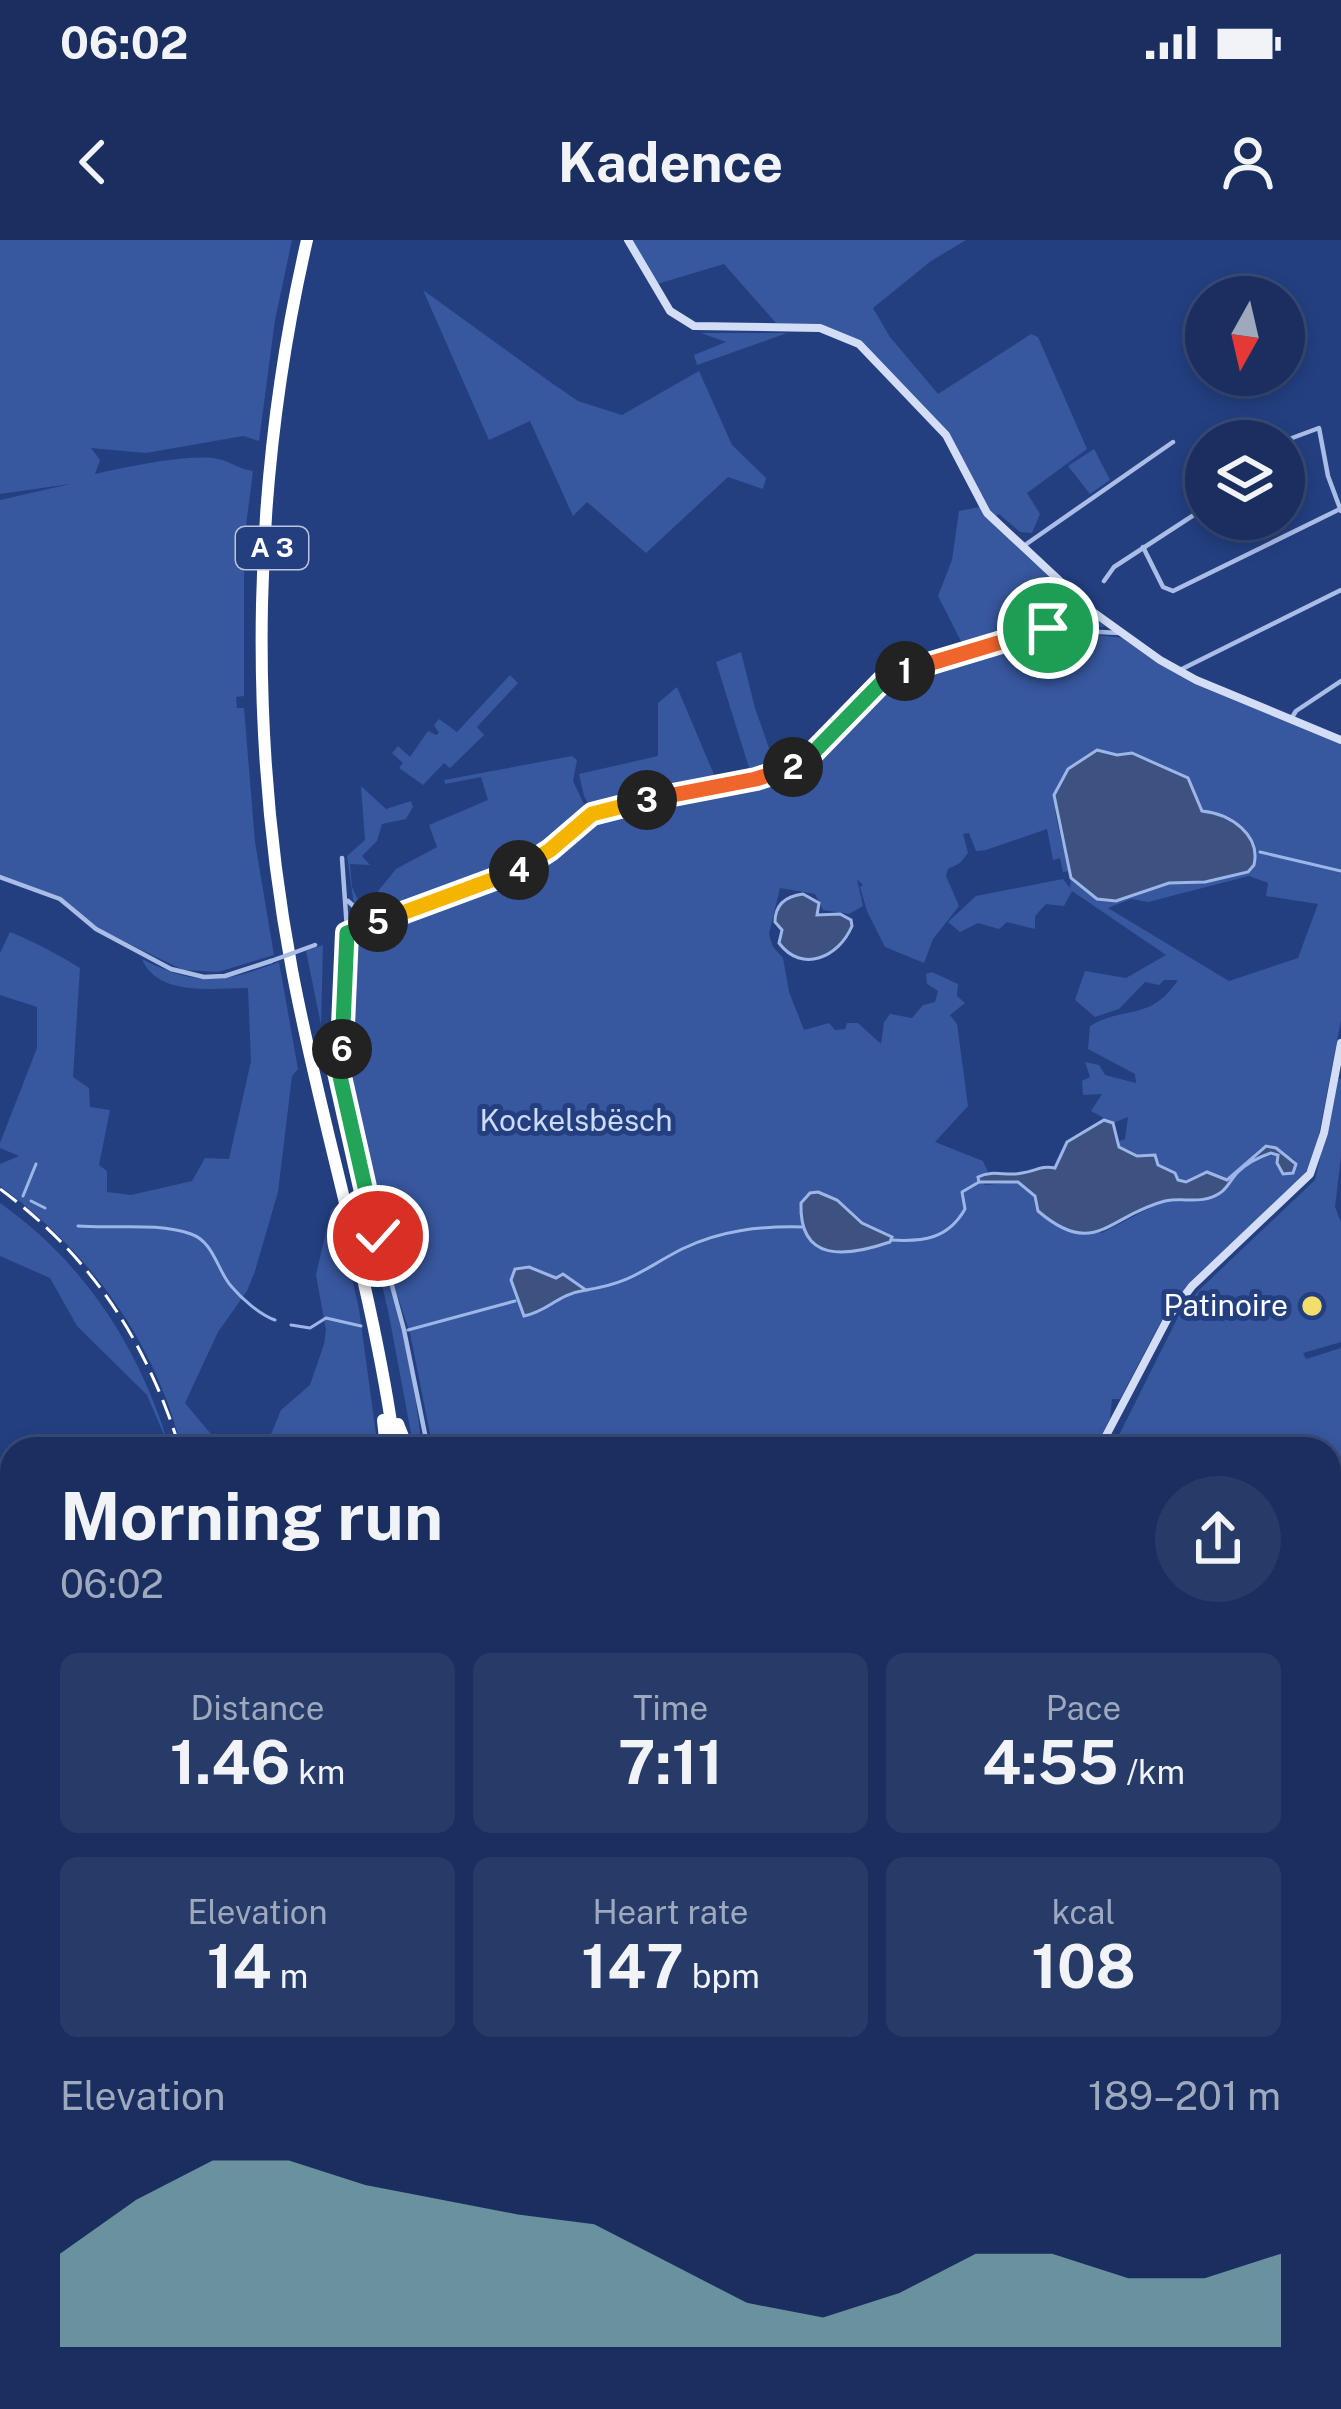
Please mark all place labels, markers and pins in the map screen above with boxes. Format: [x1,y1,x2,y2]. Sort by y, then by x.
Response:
pin [997,577,1099,679]
pin: 1 [875,641,935,701]
pin: 2 [763,737,823,797]
pin: 3 [617,770,677,830]
pin: 4 [489,840,549,900]
pin: 5 [348,892,408,952]
pin: 6 [312,1019,372,1079]
pin [327,1185,429,1287]
place label: Patinoire [1164,1287,1288,1323]
marker: Patinoire [1299,1293,1325,1319]

